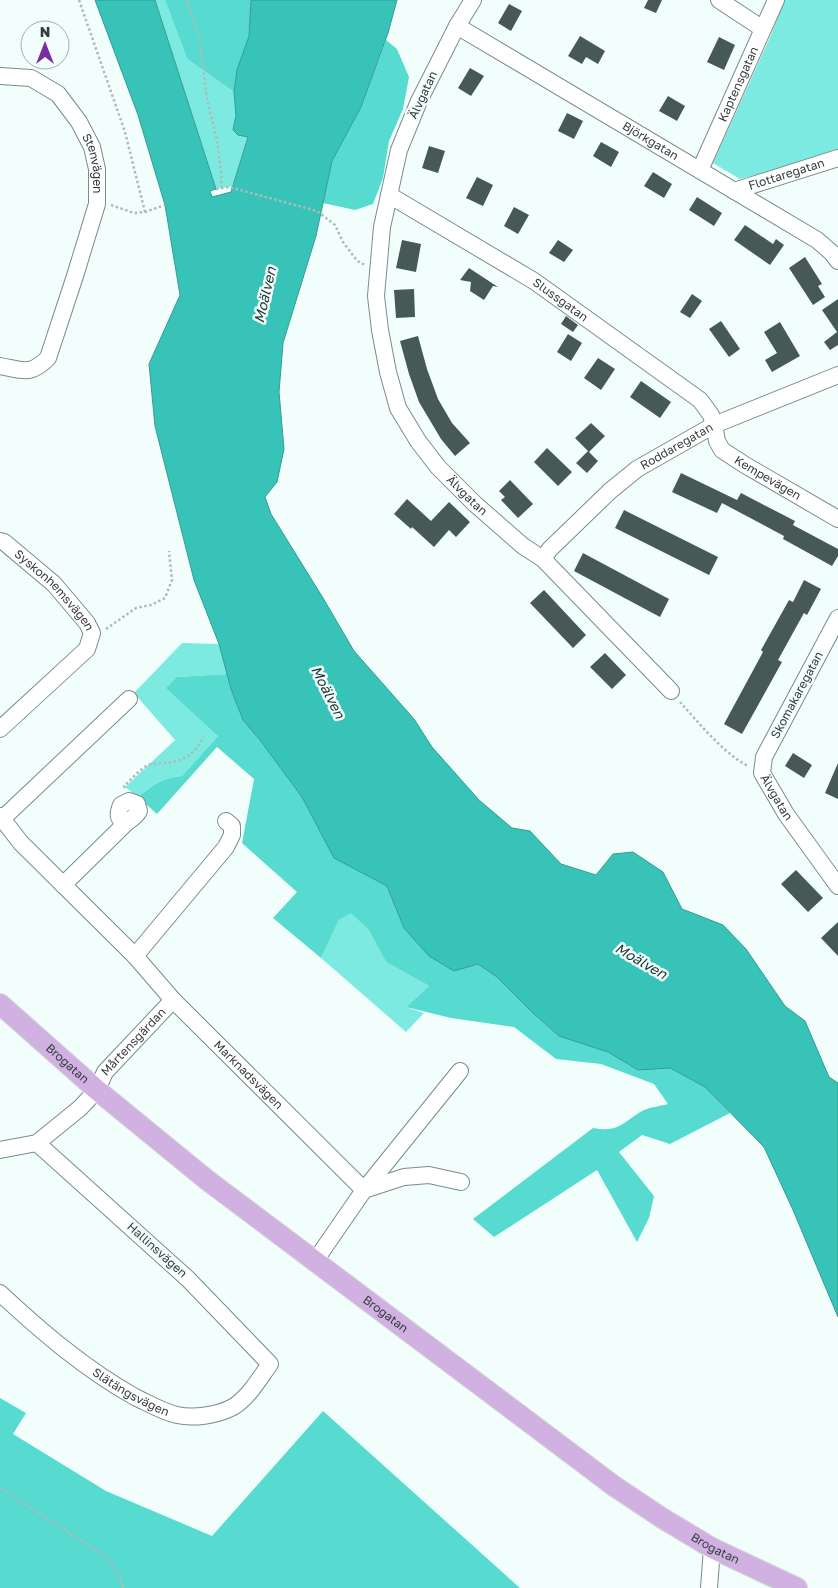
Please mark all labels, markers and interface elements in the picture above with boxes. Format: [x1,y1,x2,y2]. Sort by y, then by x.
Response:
north arrow [20,20,70,70]
text: N [40,23,50,40]
street label: Kaptensgatan [715,44,761,124]
street label: Älvgatan [405,69,440,121]
street label: Björkgatan [620,118,681,163]
street label: Stenvägen [79,131,105,194]
street label: Flottaregatan [746,155,826,193]
water label: Moälven [250,264,280,324]
street label: Slussgatan [530,275,591,324]
street label: Roddaregatan [637,419,715,473]
street label: Kempevägen [732,452,804,503]
street label: Älvgatan [444,472,491,518]
street label: Syskonhemsvägen [12,546,98,633]
street label: Skomakaregatan [767,649,826,741]
water label: Moälven [308,663,350,722]
street label: Älvgatan [757,771,796,823]
water label: Moälven [612,939,671,983]
street label: Mårtensgärdan [97,1004,169,1079]
street label: Marknadsvägen [211,1037,286,1112]
street label: Brogatan [43,1040,92,1086]
street label: Hallinsvägen [124,1219,190,1280]
street label: Brogatan [360,1292,411,1336]
street label: Slätängsvägen [90,1364,172,1419]
street label: Brogatan [688,1529,742,1567]

